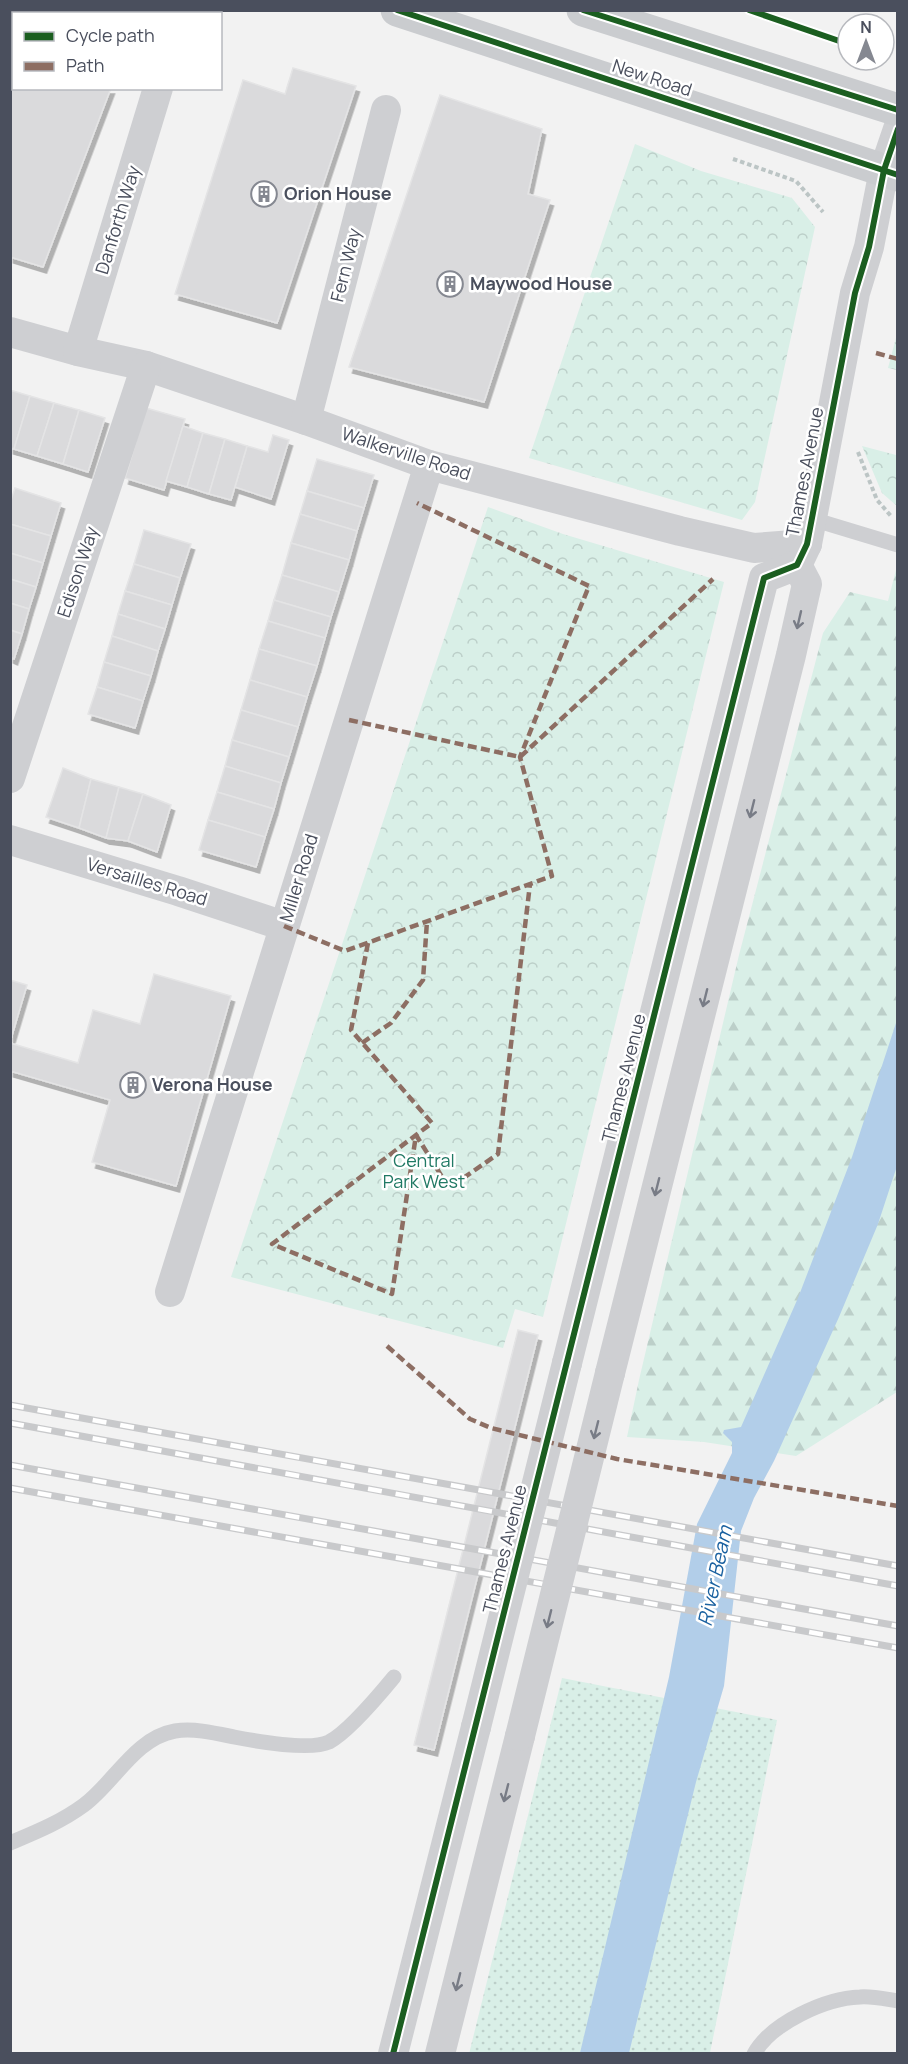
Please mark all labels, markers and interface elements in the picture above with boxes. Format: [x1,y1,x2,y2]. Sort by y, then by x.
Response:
legend [12,12,222,90]
north arrow [836,12,896,72]
text: N [860,16,872,38]
text: Cycle path [66,23,155,47]
text: Path [66,53,104,77]
street label: New Road [609,53,695,101]
street label: Danforth Way [89,162,145,277]
building icon: Orion House [249,179,279,209]
place label: Orion House [284,181,392,205]
street label: Fern Way [324,225,366,304]
building icon: Maywood House [435,269,465,299]
place label: Maywood House [470,271,612,295]
street label: Thames Avenue [780,405,828,539]
street label: Walkerville Road [339,421,474,485]
street label: Edison Way [51,523,103,620]
one-way arrow [793,610,805,629]
one-way arrow [746,799,758,818]
street label: Miller Road [273,831,323,925]
street label: Versailles Road [84,851,210,911]
one-way arrow [698,988,710,1007]
street label: Thames Avenue [595,1011,651,1145]
building icon: Verona House [118,1070,148,1100]
place label: Verona House [152,1072,273,1096]
park label: Central Park West [383,1148,465,1193]
one-way arrow [650,1177,662,1196]
one-way arrow [589,1420,601,1439]
street label: Thames Avenue [476,1482,532,1616]
water label: River Beam [691,1521,739,1628]
one-way arrow [542,1610,554,1629]
one-way arrow [499,1783,511,1802]
one-way arrow [452,1972,464,1991]

